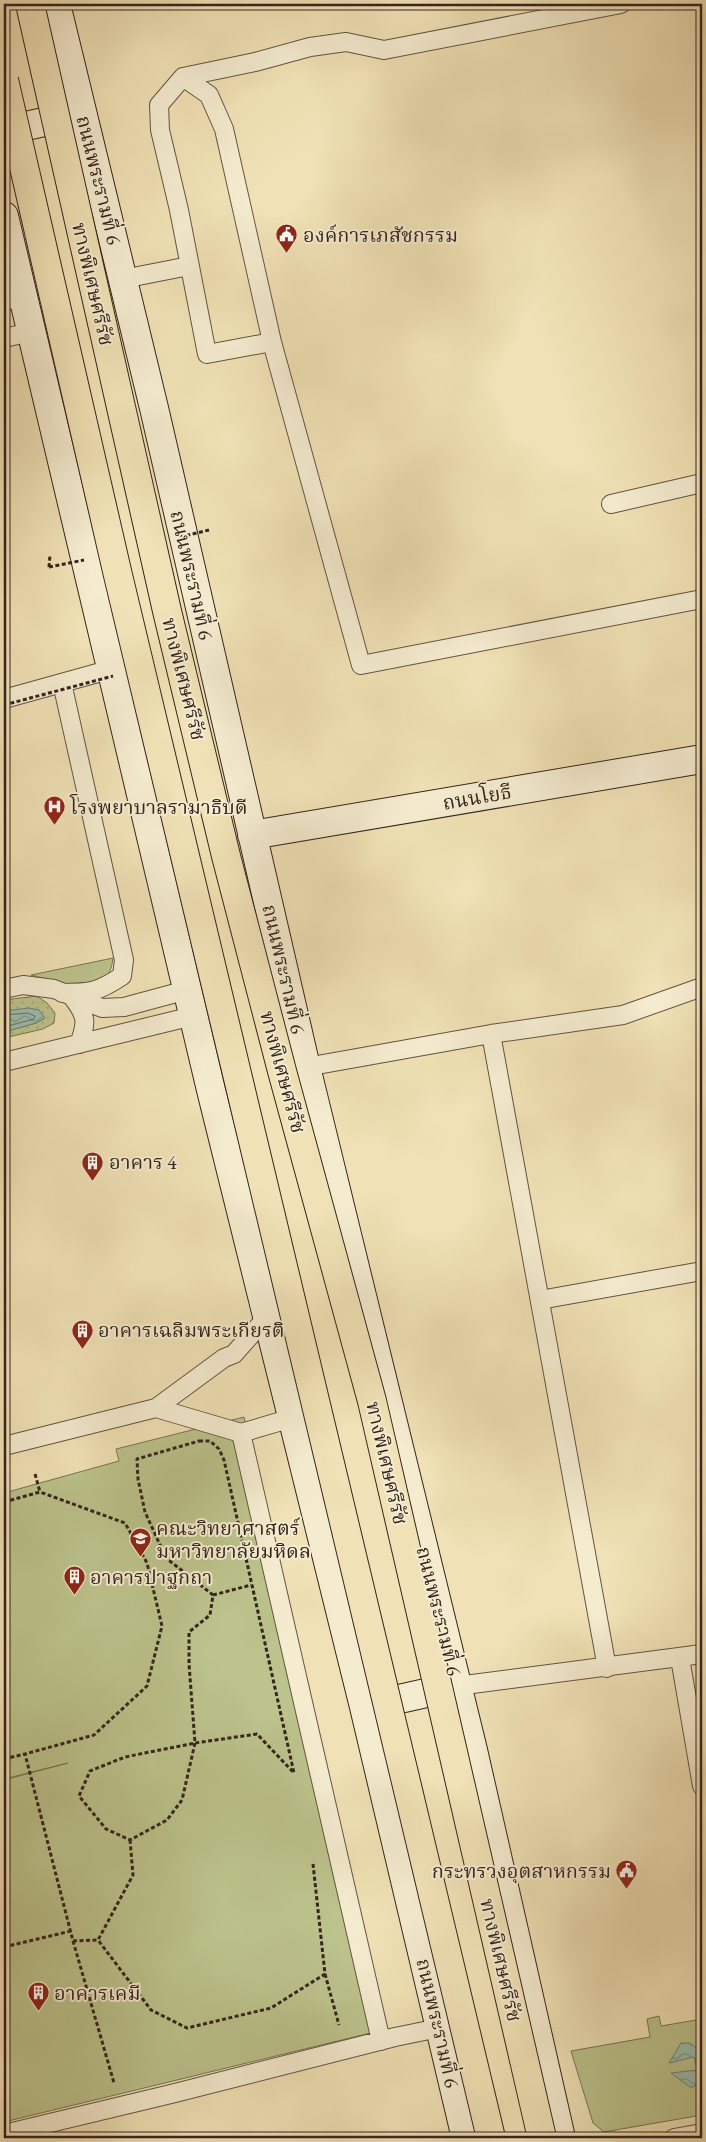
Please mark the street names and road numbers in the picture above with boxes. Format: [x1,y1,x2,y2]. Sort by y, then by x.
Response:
street label: ถนนพระรามที่ 6 [70,112,130,248]
street label: ทางพิเศษศรีรัช [66,220,120,348]
street label: ถนนพระรามที่ 6 [164,507,222,643]
street label: ทางพิเศษศรีรัช [156,615,212,743]
street label: ถนนโยธี [440,777,514,816]
street label: ถนนพระรามที่ 6 [256,901,314,1037]
street label: ทางพิเศษศรีรัช [254,1008,312,1136]
street label: ทางพิเศษศรีรัช [360,1399,414,1527]
street label: ถนนพระรามที่ 6 [410,1543,470,1679]
street label: ทางพิเศษศรีรัช [474,1896,528,2024]
street label: ถนนพระรามที่ 6 [410,1955,468,2091]

